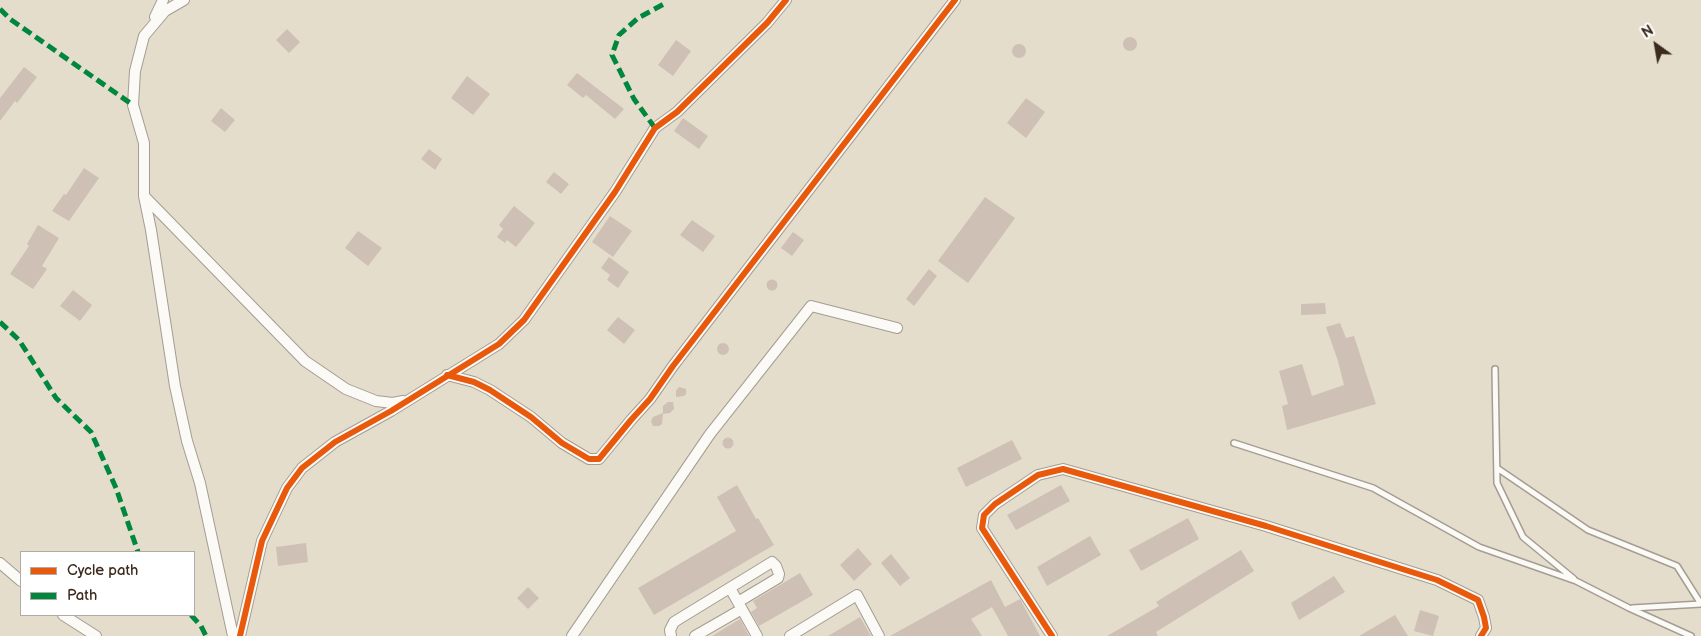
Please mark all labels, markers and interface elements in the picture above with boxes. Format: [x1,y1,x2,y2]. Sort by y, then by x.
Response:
north arrow [1631,20,1681,70]
text: N [1639,22,1657,42]
legend [20,551,195,616]
text: Cycle path [67,561,138,580]
text: Path [67,586,97,605]

